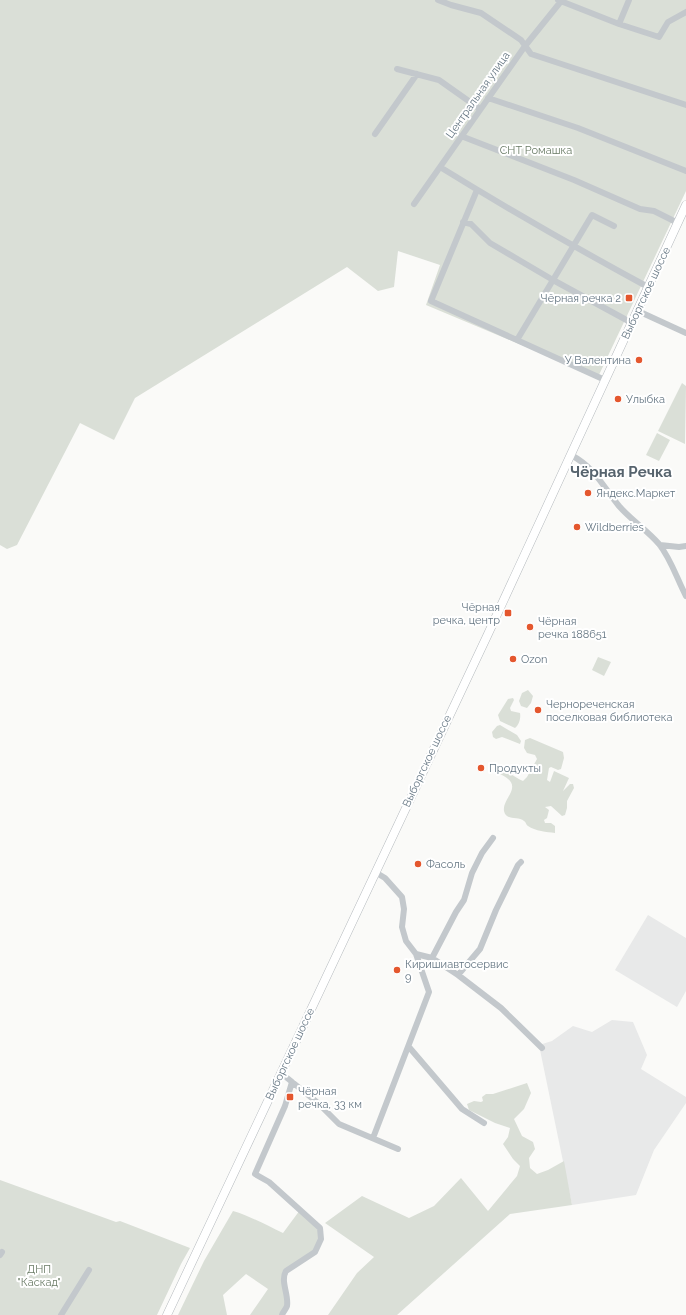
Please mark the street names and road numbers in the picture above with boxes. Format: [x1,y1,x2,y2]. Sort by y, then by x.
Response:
street label: Центральная улица [443,49,513,141]
street label: Выборгское шоссе [619,244,673,341]
street label: Выборгское шоссе [400,712,454,809]
street label: Выборгское шоссе [263,1005,317,1102]

